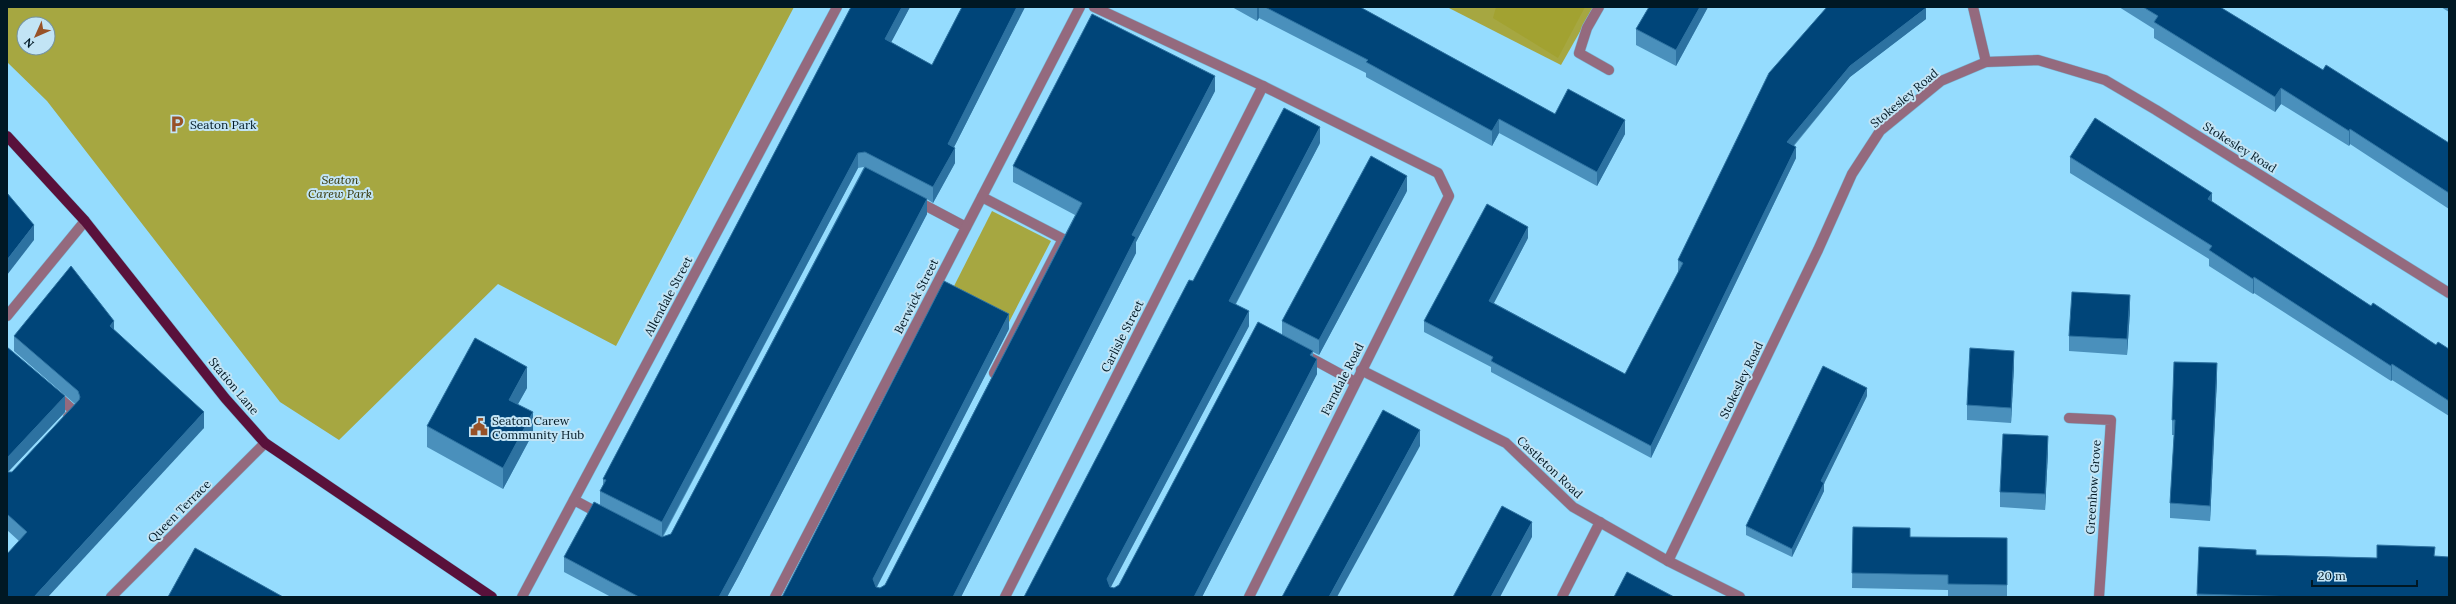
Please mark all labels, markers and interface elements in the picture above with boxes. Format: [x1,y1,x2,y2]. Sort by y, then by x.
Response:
north arrow [16,16,56,56]
text: N [21,35,37,51]
street label: Stokesley Road [1867,65,1941,131]
parking icon: Seaton Park [167,114,187,134]
place label: Seaton Park [190,117,257,132]
street label: Stokesley Road [2200,118,2280,176]
park label: Seaton Carew Park [308,172,372,201]
street label: Allendale Street [640,253,695,339]
street label: Berwick Street [891,256,942,336]
street label: Carlisle Street [1097,297,1147,375]
street label: Stokesley Road [1716,339,1766,421]
street label: Farndale Road [1317,340,1367,418]
street label: Station Lane [206,354,263,418]
place label: Seaton Carew Community Hub [492,413,584,442]
public building icon: Seaton Carew Community Hub [469,417,489,437]
street label: Castleton Road [1514,433,1586,501]
street label: Greenhow Grove [2082,439,2104,535]
street label: Queen Terrace [144,476,214,546]
scale bar [2312,562,2417,588]
text: 20 m [2318,568,2346,583]

